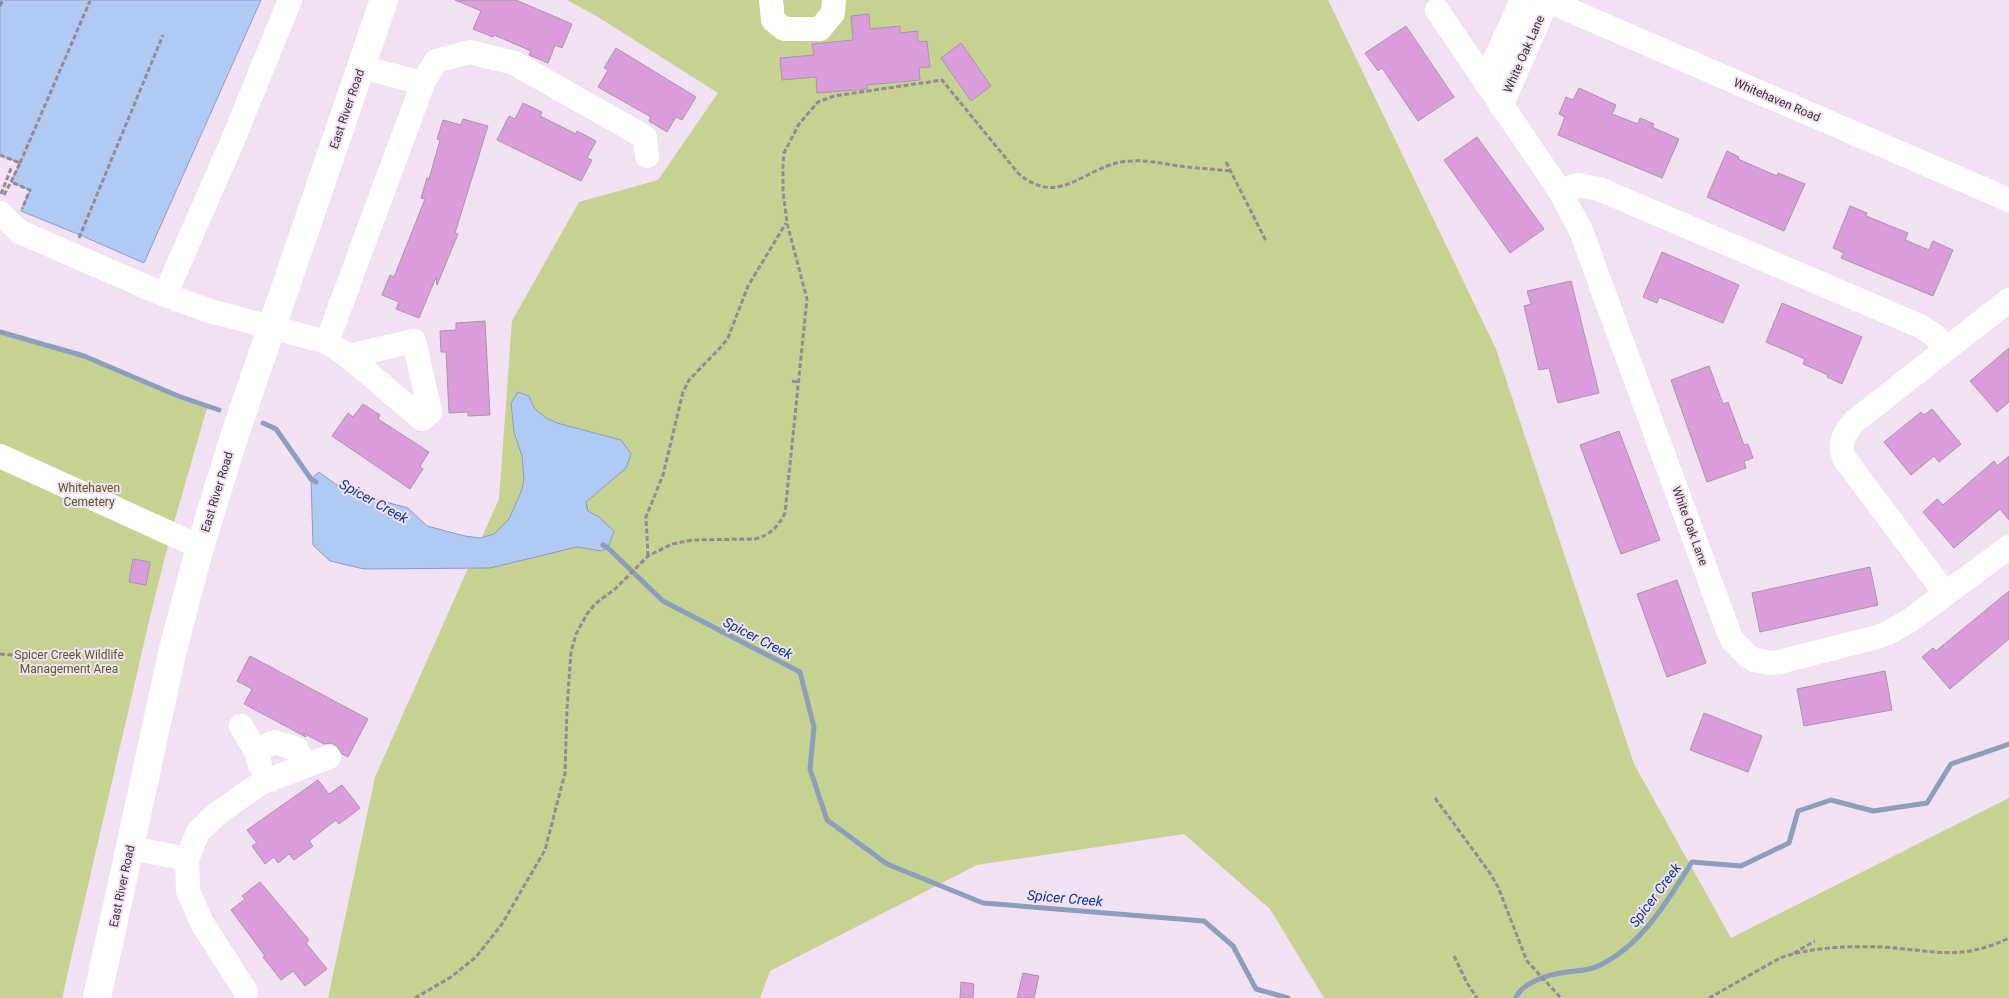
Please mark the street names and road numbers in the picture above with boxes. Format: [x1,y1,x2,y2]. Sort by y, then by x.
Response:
street label: White Oak Lane [1501,13,1547,95]
street label: East River Road [327,67,367,151]
street label: Whitehaven Road [1732,75,1822,125]
street label: East River Road [198,450,236,534]
street label: White Oak Lane [1669,484,1711,568]
street label: East River Road [106,844,138,928]

